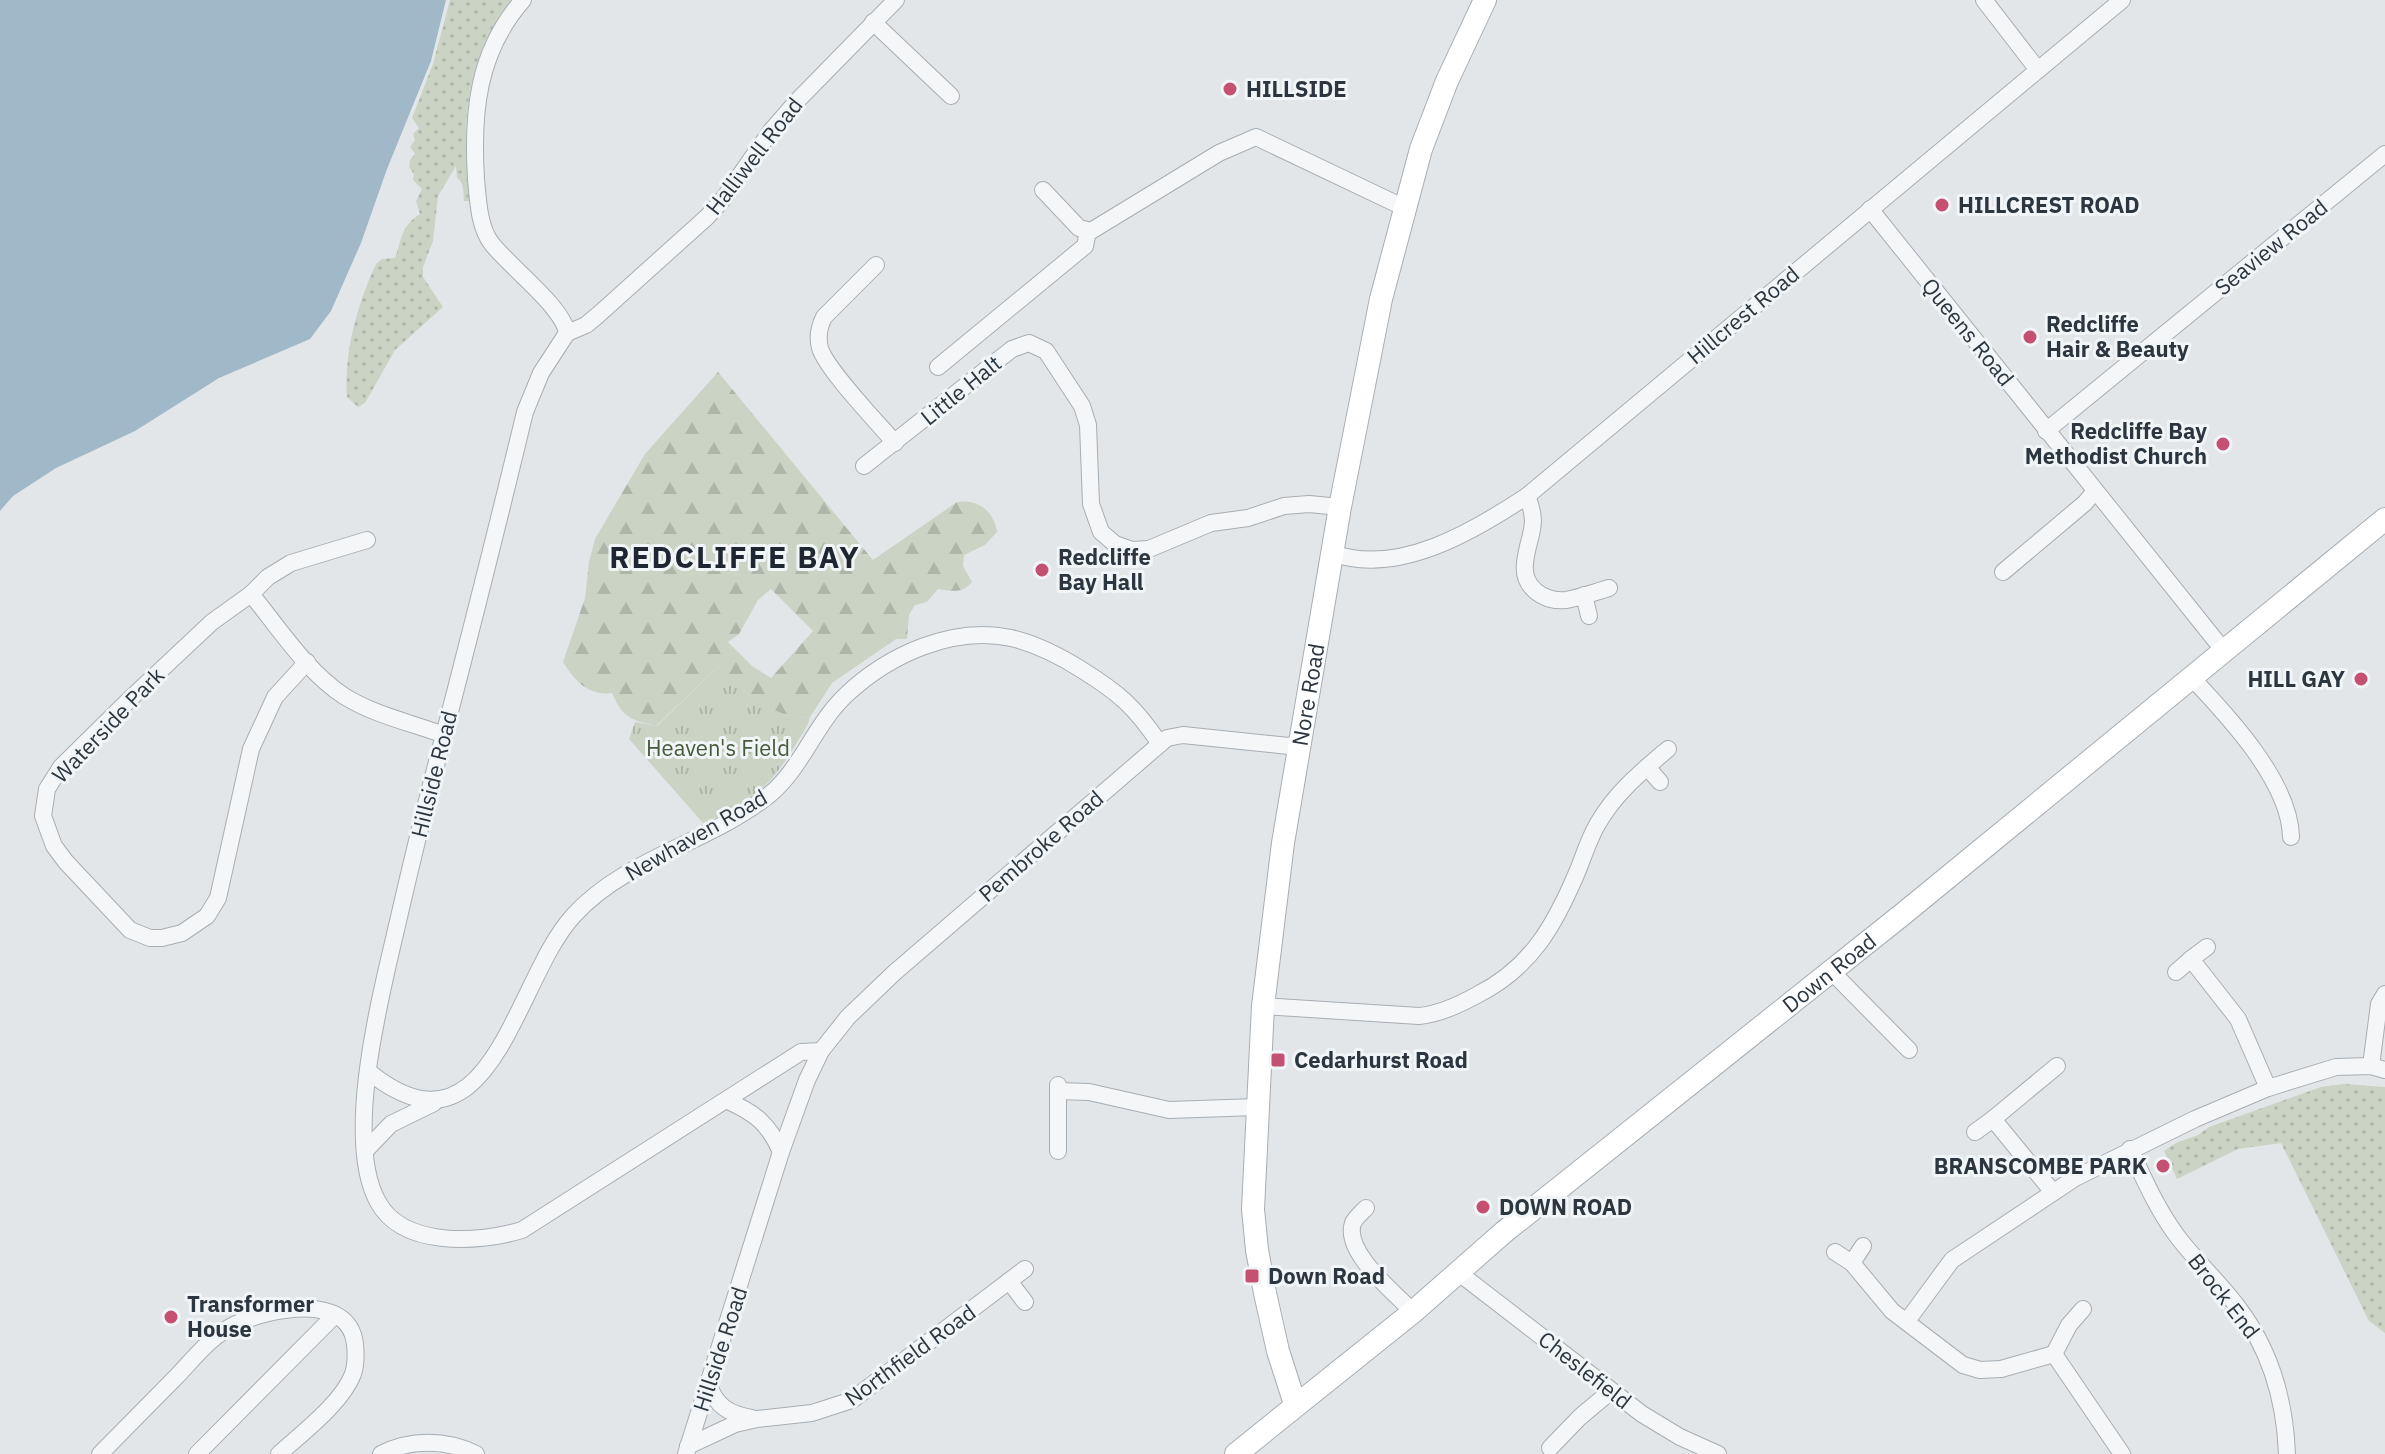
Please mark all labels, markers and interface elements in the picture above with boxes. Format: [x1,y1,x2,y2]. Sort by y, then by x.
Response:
place label: HILLSIDE [1246,74,1347,103]
marker: HILLSIDE [1221,80,1239,98]
street label: Halliwell Road [699,91,808,220]
place label: HILLCREST ROAD [1958,190,2140,219]
street label: Seaview Road [2208,192,2333,301]
marker: HILLCREST ROAD [1933,196,1951,214]
street label: Hillcrest Road [1680,259,1805,370]
street label: Queens Road [1916,272,2021,392]
place label: Redcliffe Hair & Beauty [2046,309,2189,363]
marker: Redcliffe Hair & Beauty [2021,328,2039,346]
street label: Little Halt [914,348,1007,431]
place label: Redcliffe Bay Methodist Church [2025,416,2207,470]
marker: Redcliffe Bay Methodist Church [2214,435,2232,453]
district label: REDCLIFFE BAY [609,537,861,576]
place label: Redcliffe Bay Hall [1058,542,1151,596]
marker: Redcliffe Bay Hall [1033,561,1051,579]
street label: Nore Road [1285,641,1331,748]
street label: Waterside Park [45,660,170,789]
place label: HILL GAY [2247,664,2346,693]
marker: HILL GAY [2352,670,2370,688]
street label: Hillside Road [404,707,463,840]
park label: Heaven's Field [646,733,790,762]
street label: Newhaven Road [619,782,772,887]
street label: Pembroke Road [972,783,1109,908]
street label: Down Road [1776,926,1882,1019]
place label: Cedarhurst Road [1294,1045,1468,1074]
marker: Cedarhurst Road [1269,1051,1287,1069]
place label: BRANSCOMBE PARK [1934,1151,2148,1180]
marker: BRANSCOMBE PARK [2154,1157,2172,1175]
place label: DOWN ROAD [1499,1192,1632,1221]
marker: DOWN ROAD [1474,1198,1492,1216]
street label: Brock End [2182,1247,2267,1344]
place label: Down Road [1268,1261,1385,1290]
marker: Down Road [1243,1267,1261,1285]
street label: Hillside Road [686,1283,753,1415]
place label: Transformer House [187,1289,314,1343]
street label: Northfield Road [838,1297,981,1412]
marker: Transformer House [162,1308,180,1326]
street label: Cheslefield [1533,1324,1638,1415]

